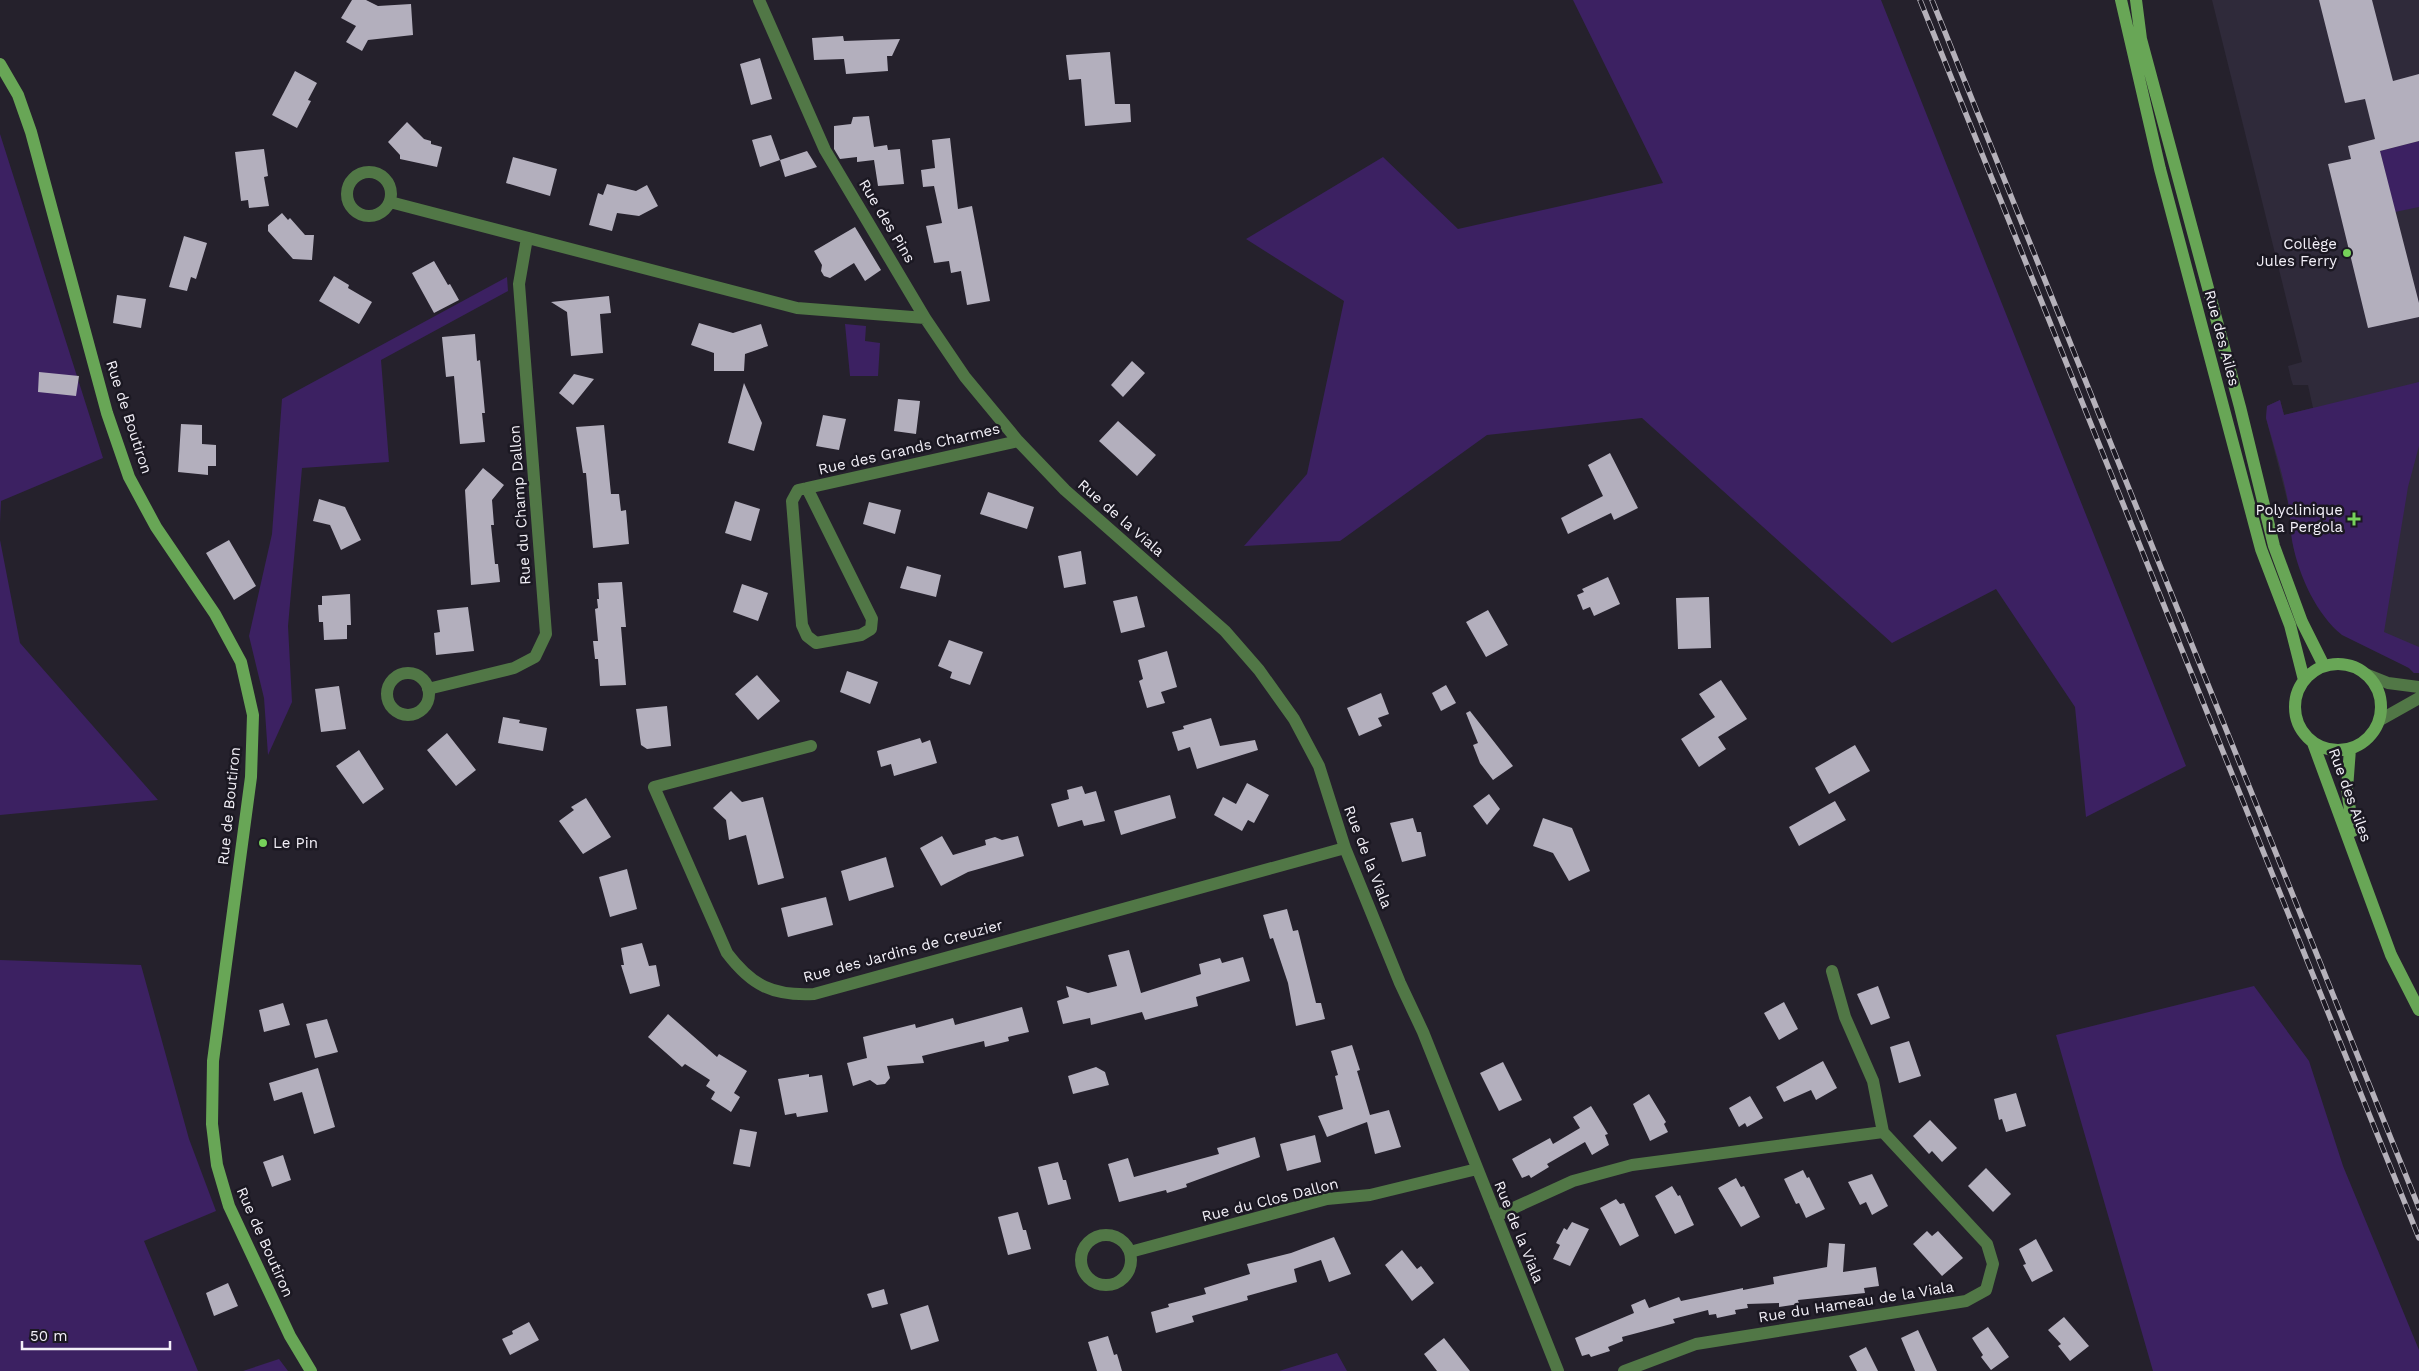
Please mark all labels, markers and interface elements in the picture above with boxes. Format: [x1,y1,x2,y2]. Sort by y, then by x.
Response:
street label: Rue des Pins [855,176,919,266]
place label: Collège Jules Ferry [2256,235,2337,270]
marker: Collège Jules Ferry [2341,247,2353,259]
street label: Rue des Ailes [2201,288,2243,388]
street label: Rue de Boutiron [102,358,156,476]
street label: Rue des Grands Charmes [816,419,1002,479]
street label: Rue du Champ Dallon [505,424,535,586]
street label: Rue de la Viala [1074,476,1168,561]
place label: Polyclinique La Pergola [2255,501,2343,536]
marker: Polyclinique La Pergola [2347,512,2361,526]
street label: Rue de Boutiron [214,746,244,866]
street label: Rue des Ailes [2325,746,2375,844]
street label: Rue de la Viala [1340,803,1396,911]
place label: Le Pin [273,834,318,852]
marker: Le Pin [257,837,269,849]
street label: Rue des Jardins de Creuzier [801,916,1005,986]
street label: Rue du Clos Dallon [1200,1174,1340,1226]
street label: Rue de la Viala [1490,1178,1548,1286]
street label: Rue de Boutiron [233,1184,297,1300]
street label: Rue du Hameau de la Viala [1757,1278,1956,1326]
scale bar [22,1318,170,1350]
text: 50 m [30,1327,67,1345]

